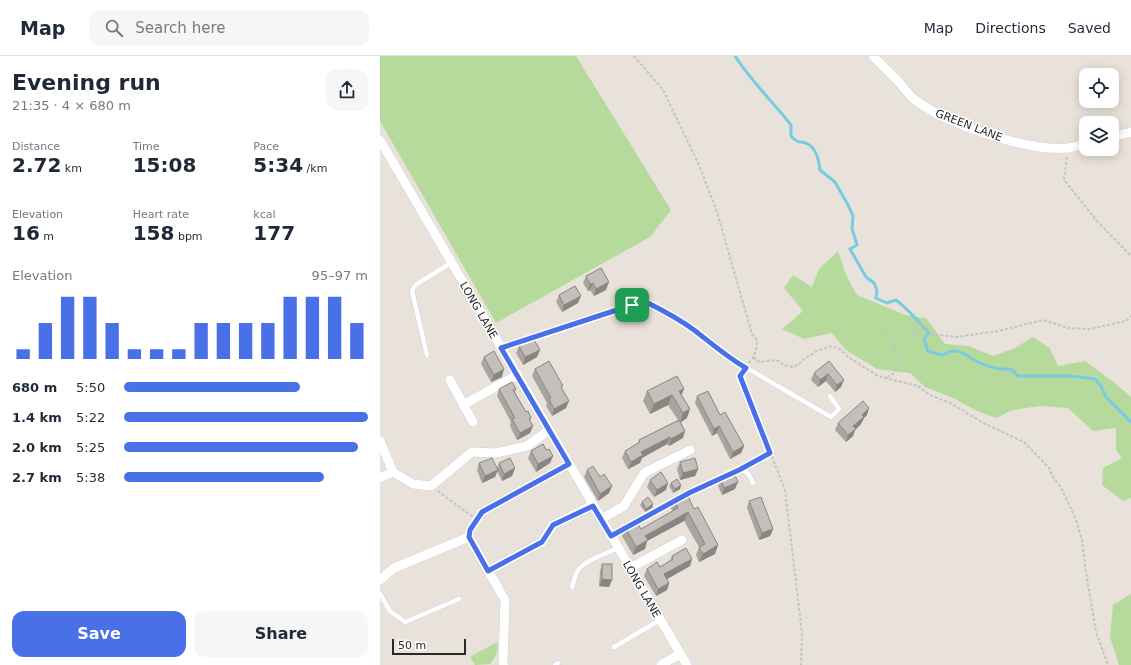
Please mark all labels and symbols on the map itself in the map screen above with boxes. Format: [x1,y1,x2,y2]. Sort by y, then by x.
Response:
street label: GREEN LANE [933,107,1004,144]
street label: LONG LANE [457,279,500,341]
pin [615,288,649,322]
street label: LONG LANE [620,558,663,620]
scale bar [392,637,466,656]

